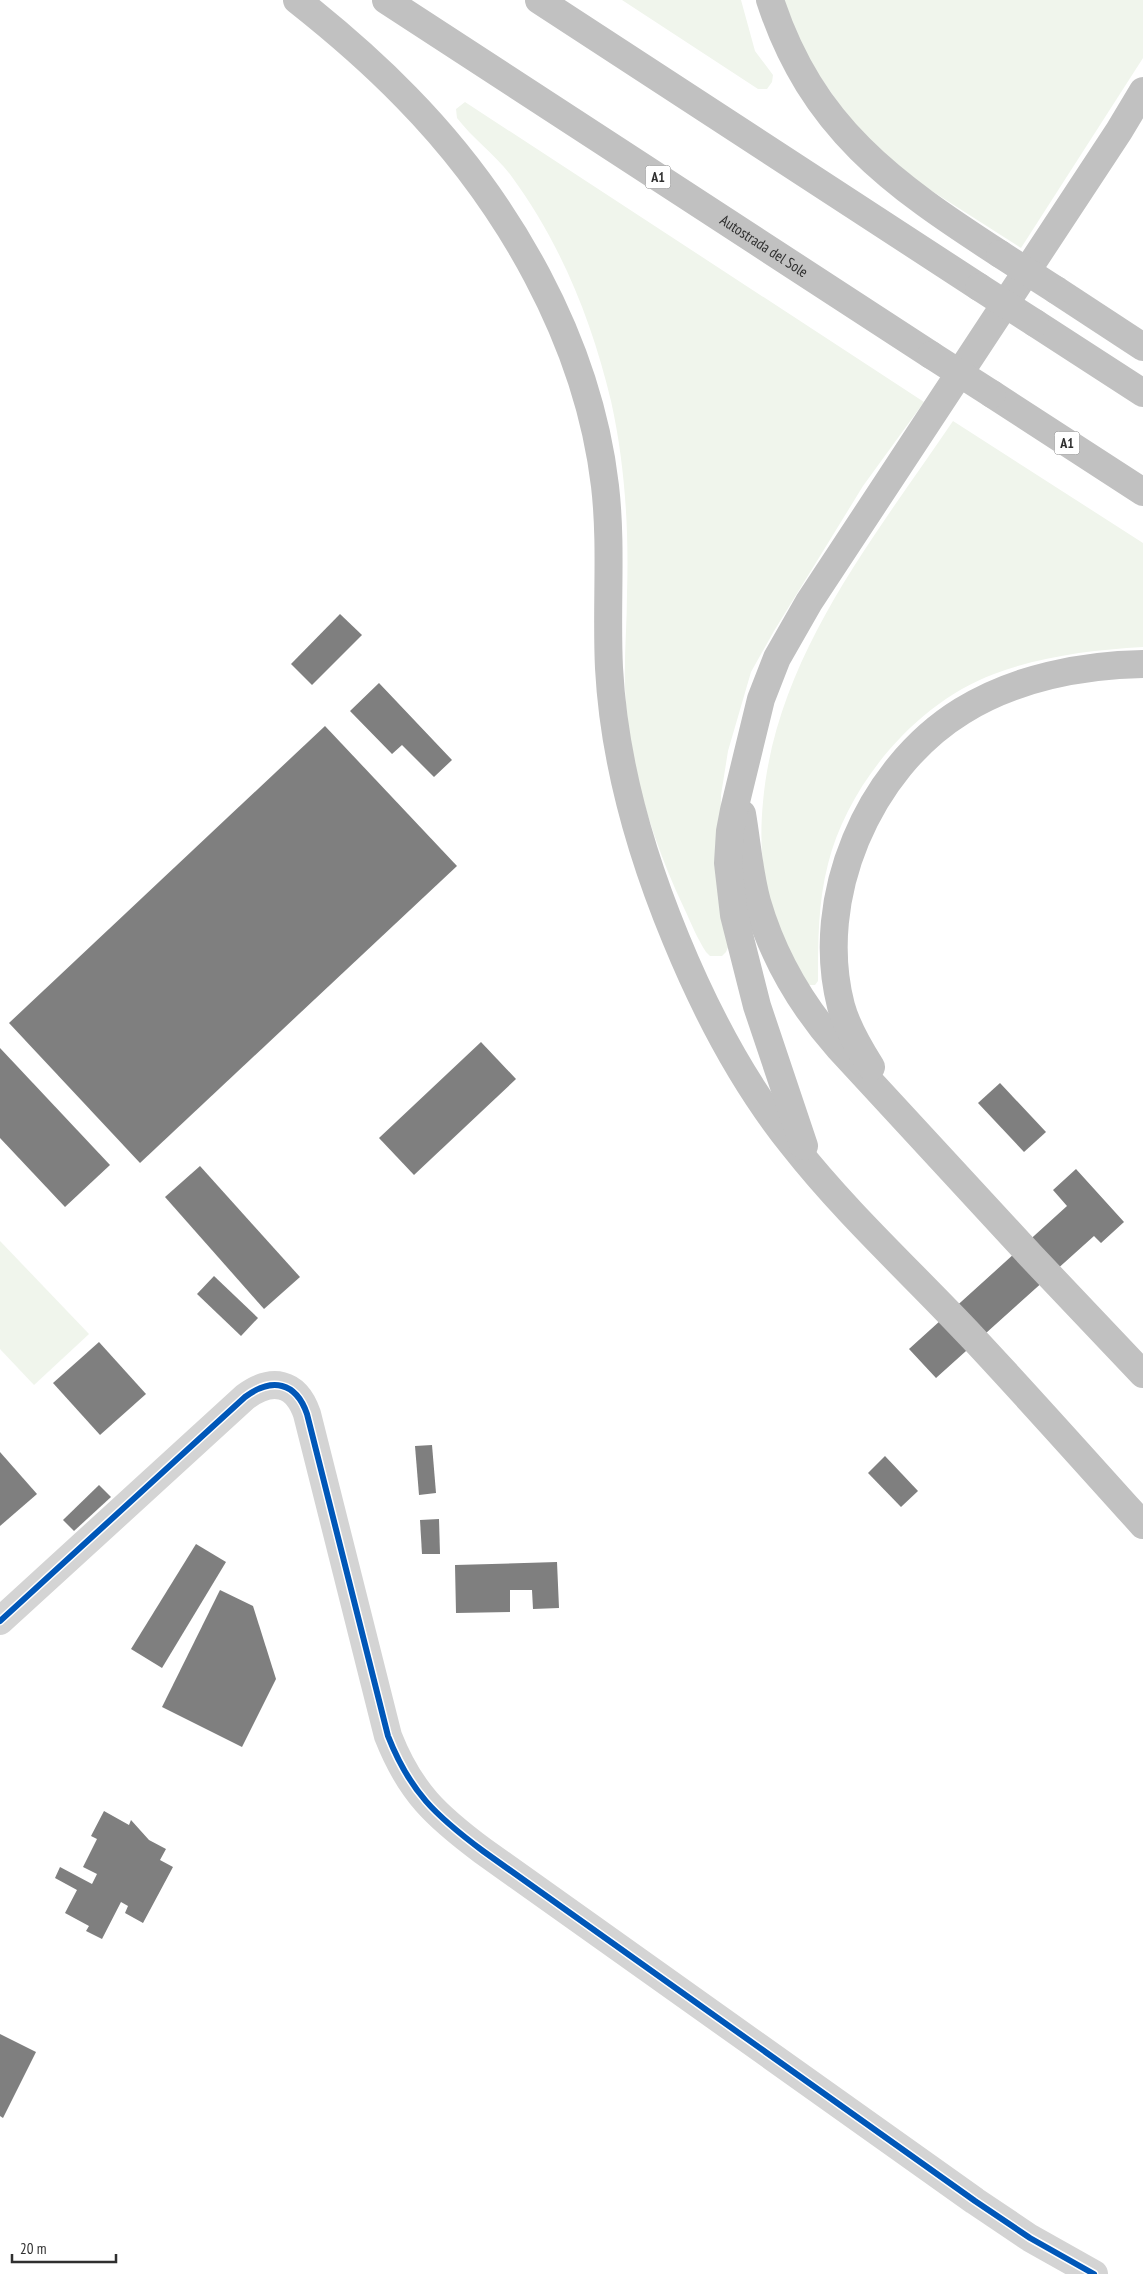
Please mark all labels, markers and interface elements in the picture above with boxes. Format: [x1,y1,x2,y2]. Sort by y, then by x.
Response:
road number: A1 [646,166,670,188]
street label: Autostrada del Sole [717,210,812,281]
road number: A1 [1054,432,1080,454]
scale bar [12,2232,116,2264]
text: 20 m [20,2239,46,2258]

